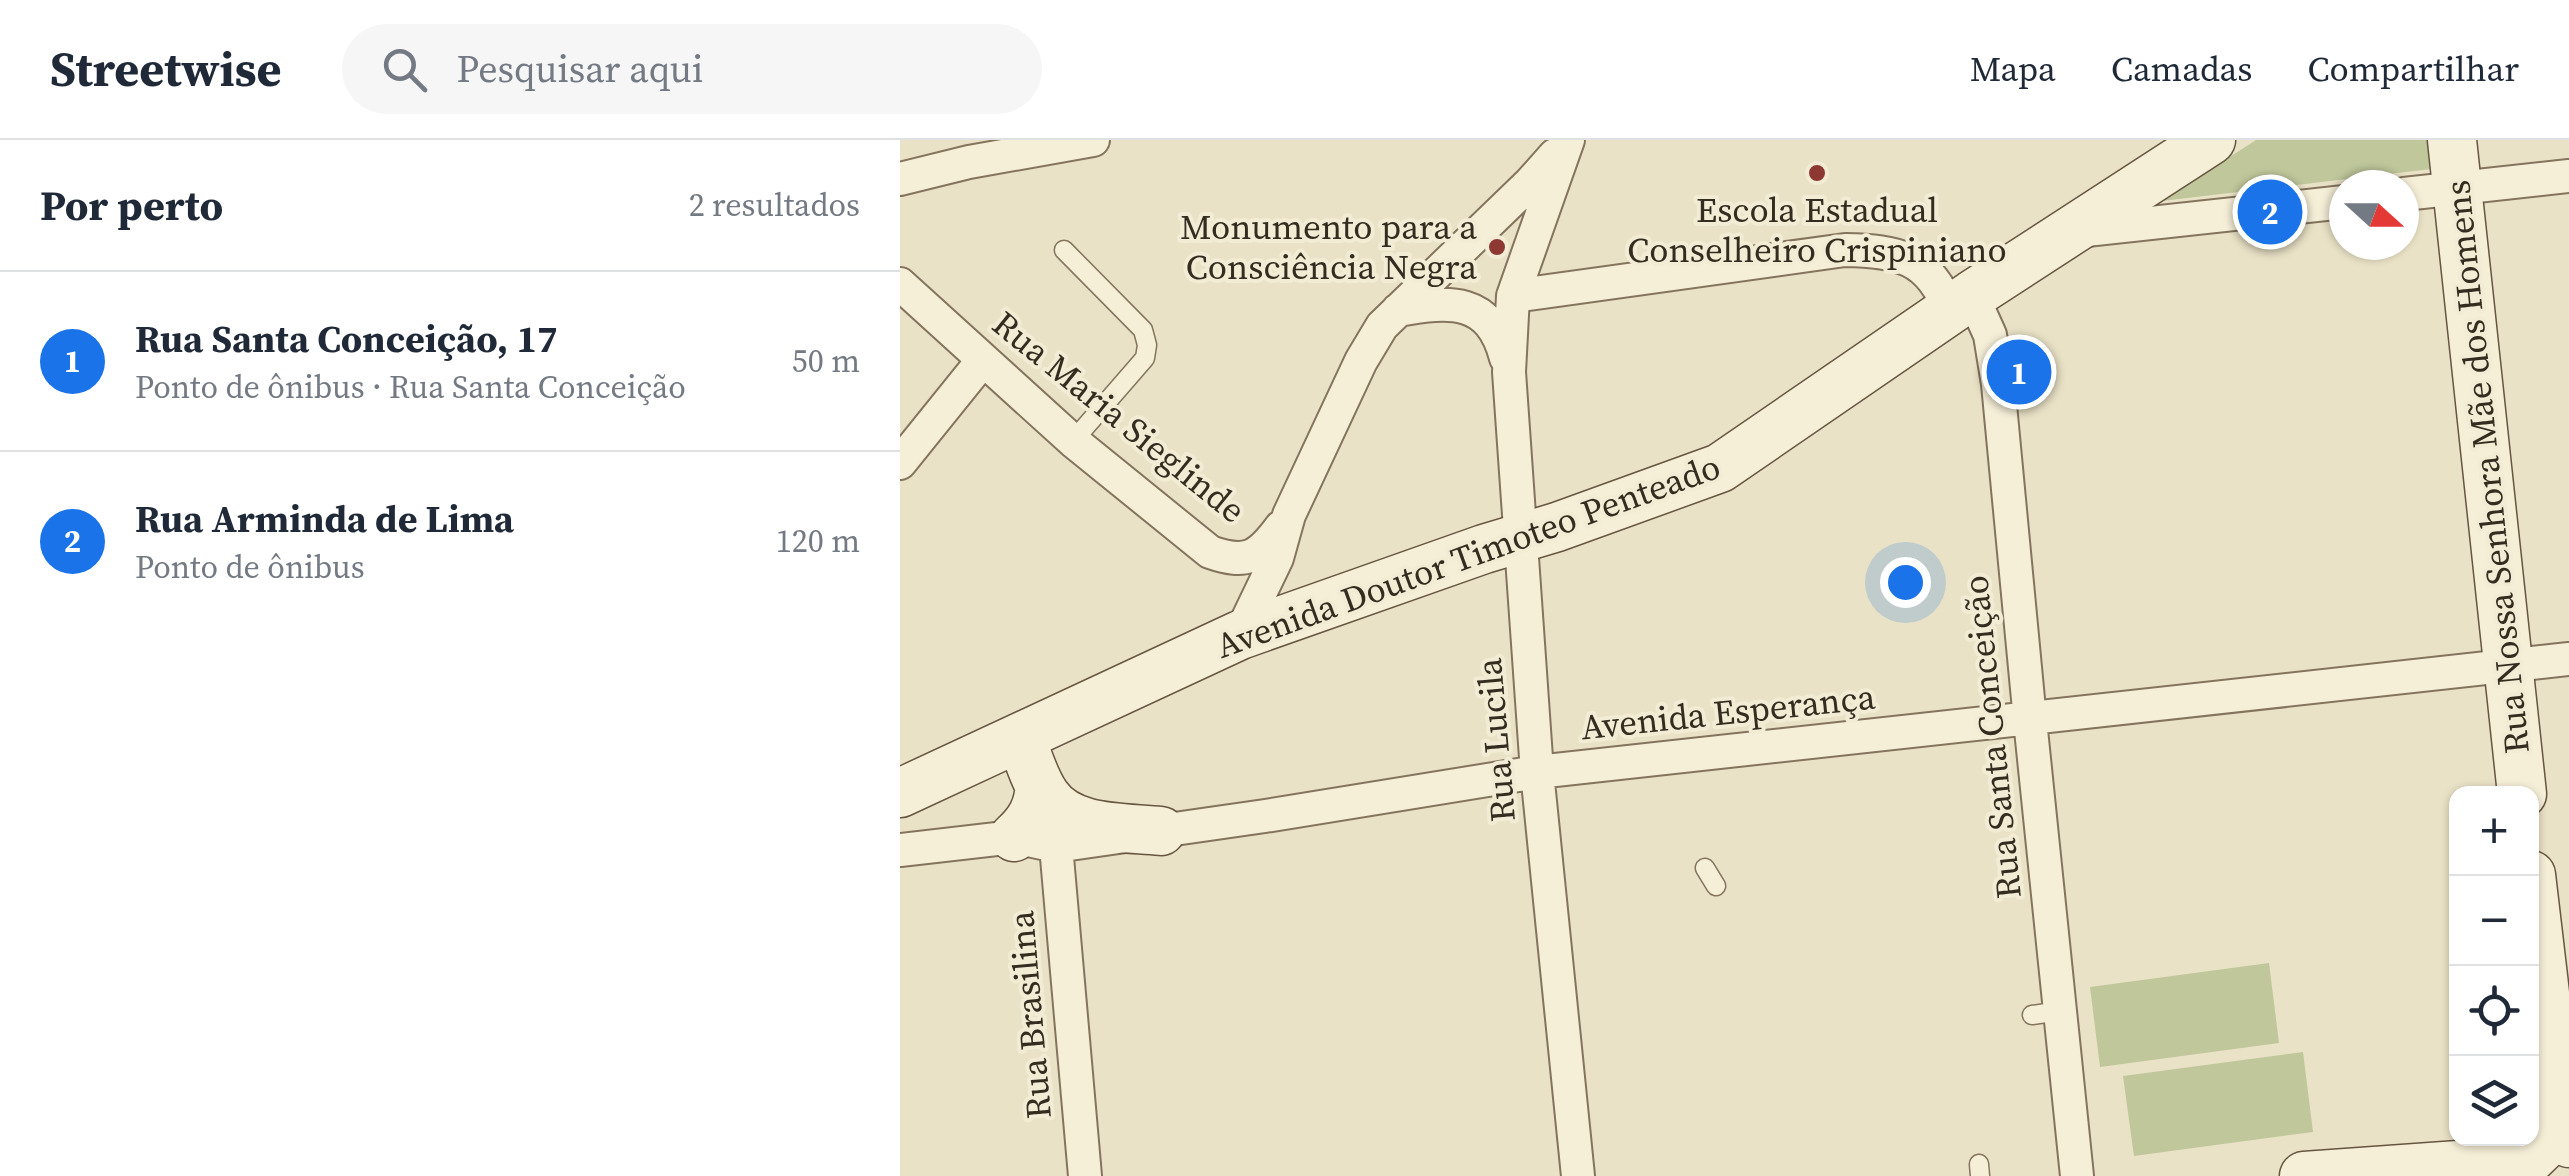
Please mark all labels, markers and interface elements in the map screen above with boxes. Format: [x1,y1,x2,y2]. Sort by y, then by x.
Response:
search box [342,24,1042,114]
text: Streetwise [50,36,282,102]
icon: search [377,42,432,97]
text: Pesquisar aqui [457,43,703,95]
text: Mapa [1970,45,2056,93]
text: Camadas [2111,45,2252,93]
text: Compartilhar [2307,45,2519,93]
marker: Escola Estadual Conselheiro Crispiniano [1806,162,1828,184]
north arrow [2329,170,2419,260]
pin: 2 [2238,174,2302,250]
text: Por perto [40,176,223,234]
street label: Rua Nossa Senhora Mãe dos Homens [2433,178,2541,756]
text: 2 resultados [689,183,860,227]
place label: Escola Estadual Conselheiro Crispiniano [1627,186,2007,274]
place label: Monumento para a Consciência Negra [1180,203,1477,291]
marker: Monumento para a Consciência Negra [1486,236,1508,258]
street label: Rua Maria Sieglinde [983,300,1255,534]
text: Rua Santa Conceição, 17 [135,313,558,365]
pin: 1 [1986,334,2052,410]
text: 1 [64,339,81,383]
text: 50 m [792,339,860,383]
text: Ponto de ônibus · Rua Santa Conceição [135,365,686,409]
street label: Avenida Doutor Timoteo Penteado [1209,442,1727,670]
text: Rua Arminda de Lima [135,493,514,545]
text: 2 [64,519,81,563]
text: 120 m [776,519,860,563]
text: Ponto de ônibus [135,545,365,589]
your location [1880,557,1931,608]
street label: Rua Santa Conceição [1951,573,2033,901]
street label: Rua Lucila [1465,656,1527,824]
street label: Avenida Esperança [1579,673,1878,751]
map controls [2449,786,2539,1146]
button: + [2449,786,2539,876]
button: − [2449,876,2539,966]
street label: Rua Brasilina [997,909,1063,1121]
button: locate [2449,966,2539,1056]
button: layers [2449,1056,2539,1146]

